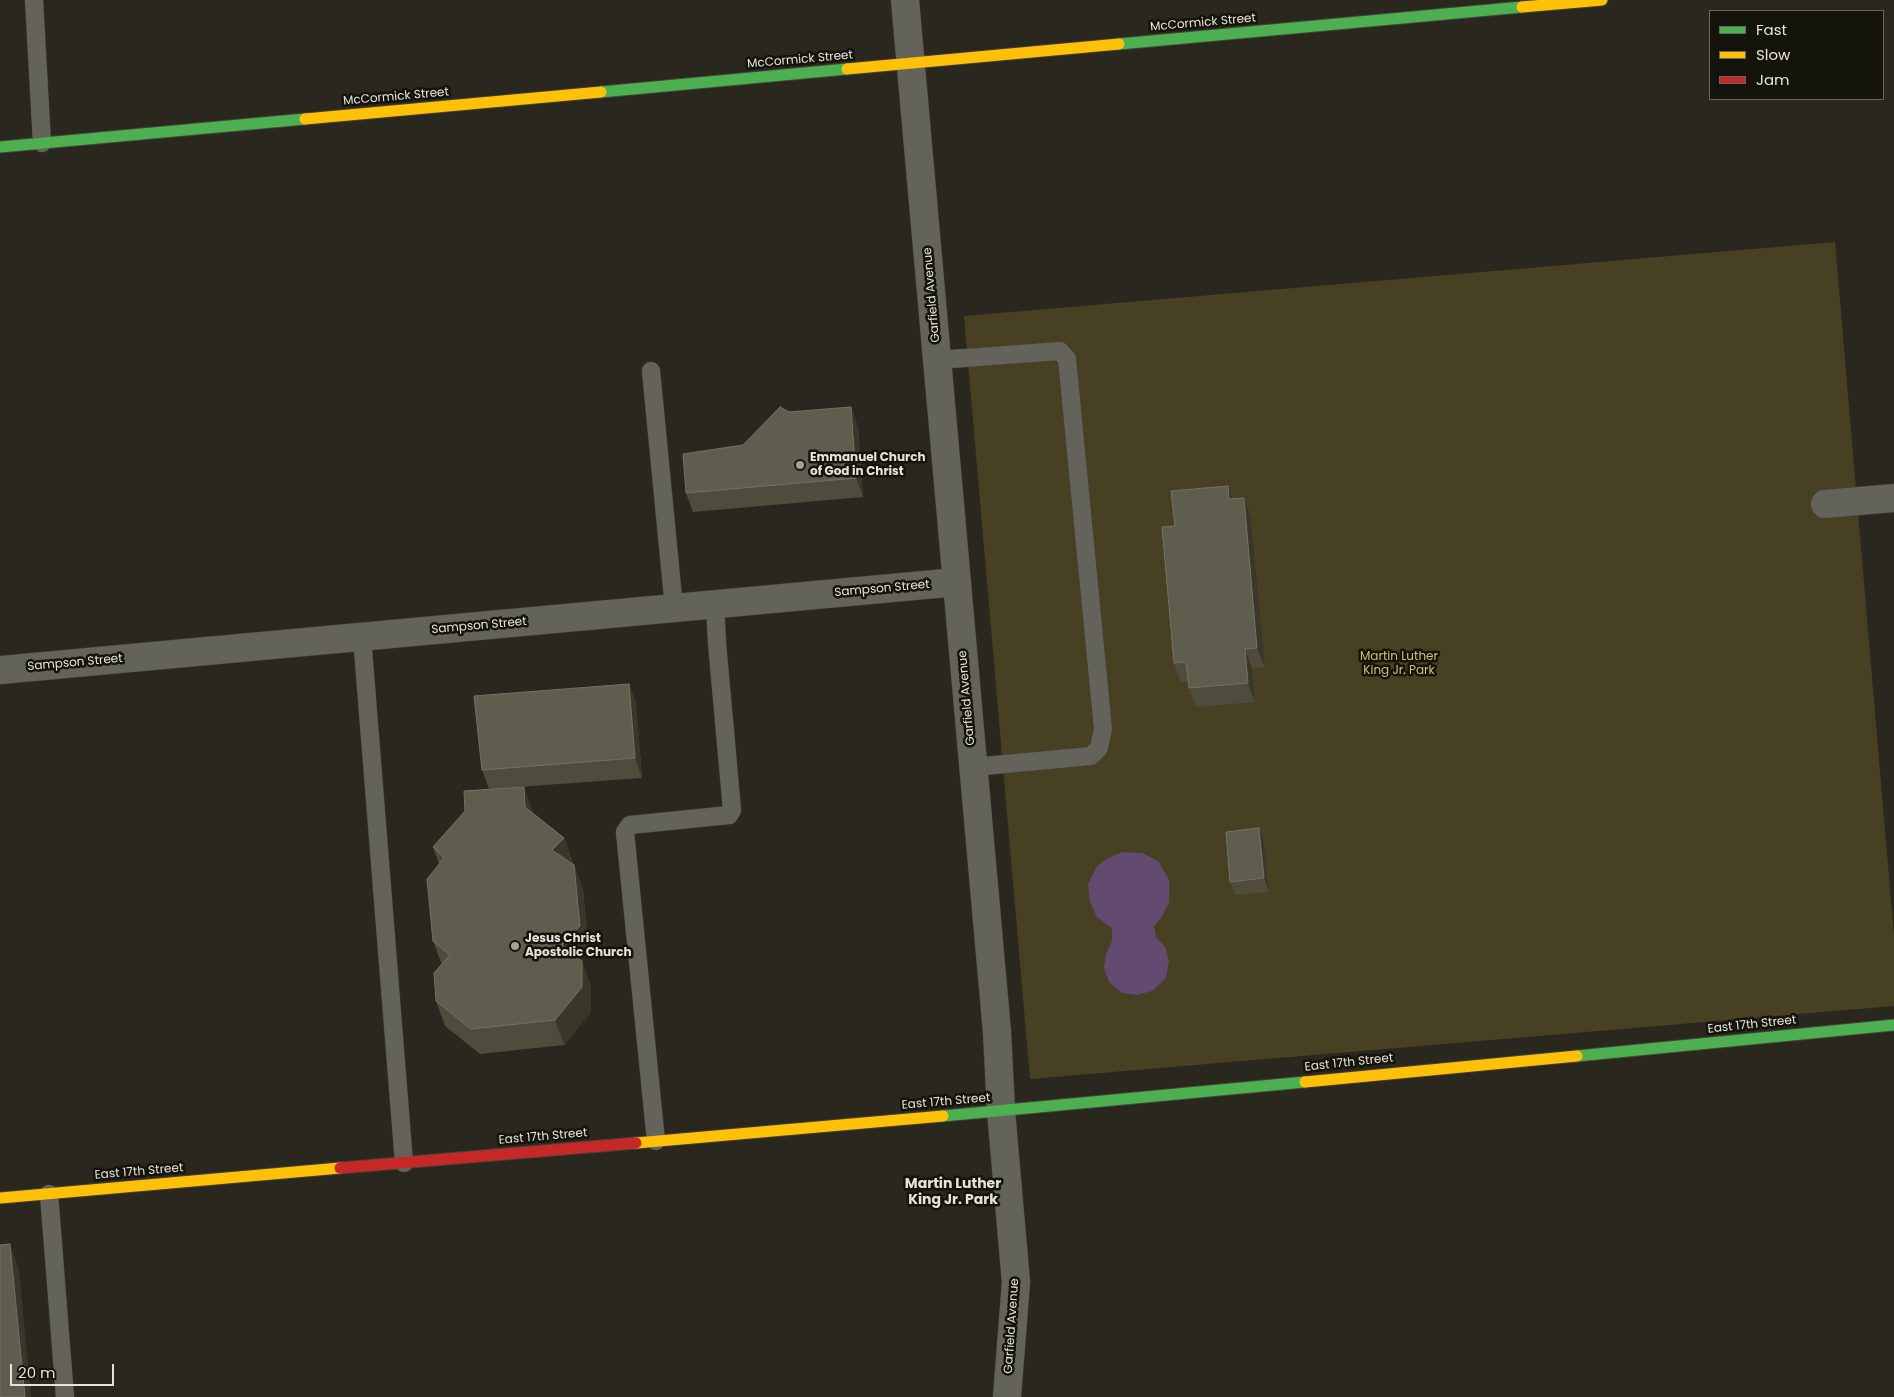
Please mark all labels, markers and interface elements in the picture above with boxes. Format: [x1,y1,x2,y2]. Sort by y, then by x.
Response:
legend [1709,10,1884,100]
street label: McCormick Street [1149,11,1257,35]
text: Fast [1756,19,1787,40]
text: Slow [1756,44,1790,65]
street label: McCormick Street [746,48,854,72]
text: Jam [1756,69,1790,90]
street label: McCormick Street [342,85,450,109]
street label: Garfield Avenue [921,247,943,343]
place label: Emmanuel Church of God in Christ [810,451,926,479]
marker: Emmanuel Church of God in Christ [794,459,806,471]
street label: Sampson Street [834,578,930,600]
street label: Sampson Street [431,615,527,637]
street label: Garfield Avenue [956,650,978,746]
park label: Martin Luther King Jr. Park [1360,650,1438,678]
street label: Sampson Street [27,652,123,674]
place label: Jesus Christ Apostolic Church [525,932,632,960]
marker: Jesus Christ Apostolic Church [509,940,521,952]
street label: East 17th Street [1707,1013,1797,1037]
street label: East 17th Street [1304,1051,1394,1075]
street label: East 17th Street [901,1091,991,1113]
street label: East 17th Street [498,1126,588,1148]
street label: East 17th Street [94,1161,184,1183]
district label: Martin Luther King Jr. Park [905,1176,1001,1208]
street label: Garfield Avenue [1001,1278,1023,1374]
scale bar [12,1354,116,1386]
text: 20 m [18,1362,56,1383]

